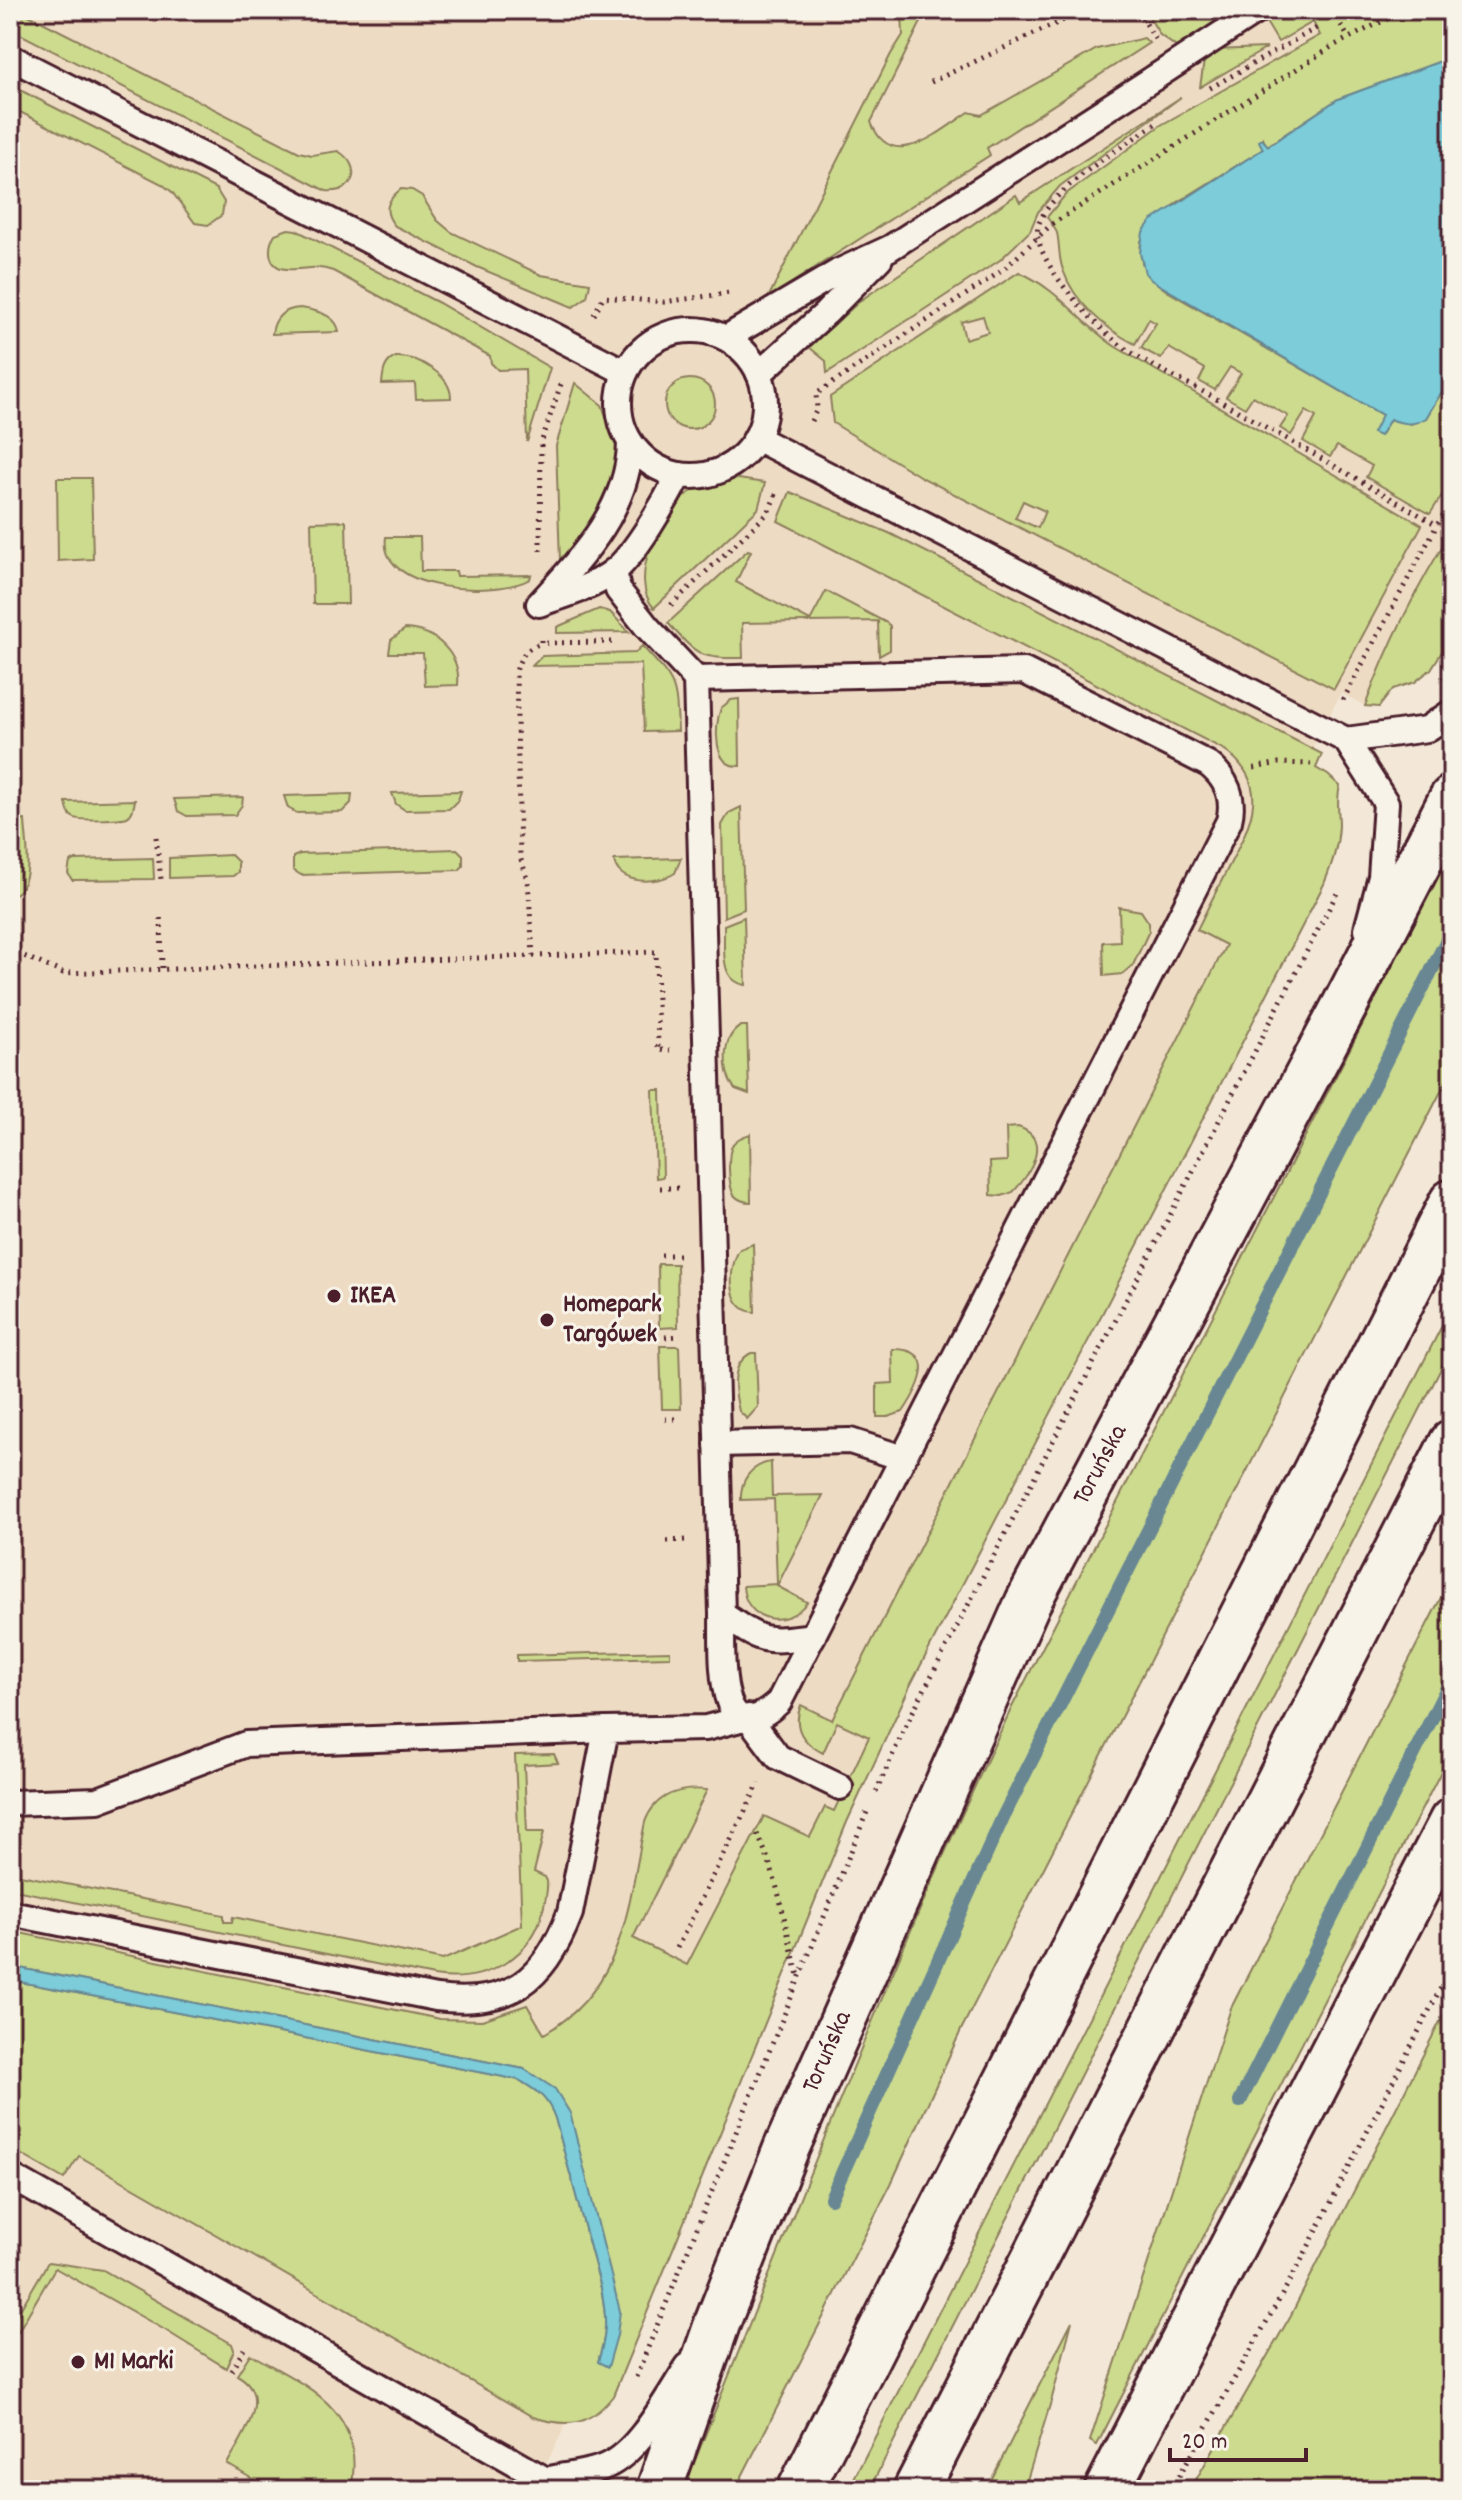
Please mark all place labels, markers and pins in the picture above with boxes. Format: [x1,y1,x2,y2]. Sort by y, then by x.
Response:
place label: IKEA [350,1278,396,1315]
marker: IKEA [325,1287,343,1305]
place label: Homepark Targówek [563,1287,662,1354]
marker: Homepark Targówek [538,1311,556,1329]
place label: M1 Marki [94,2344,174,2381]
marker: M1 Marki [69,2353,87,2371]

